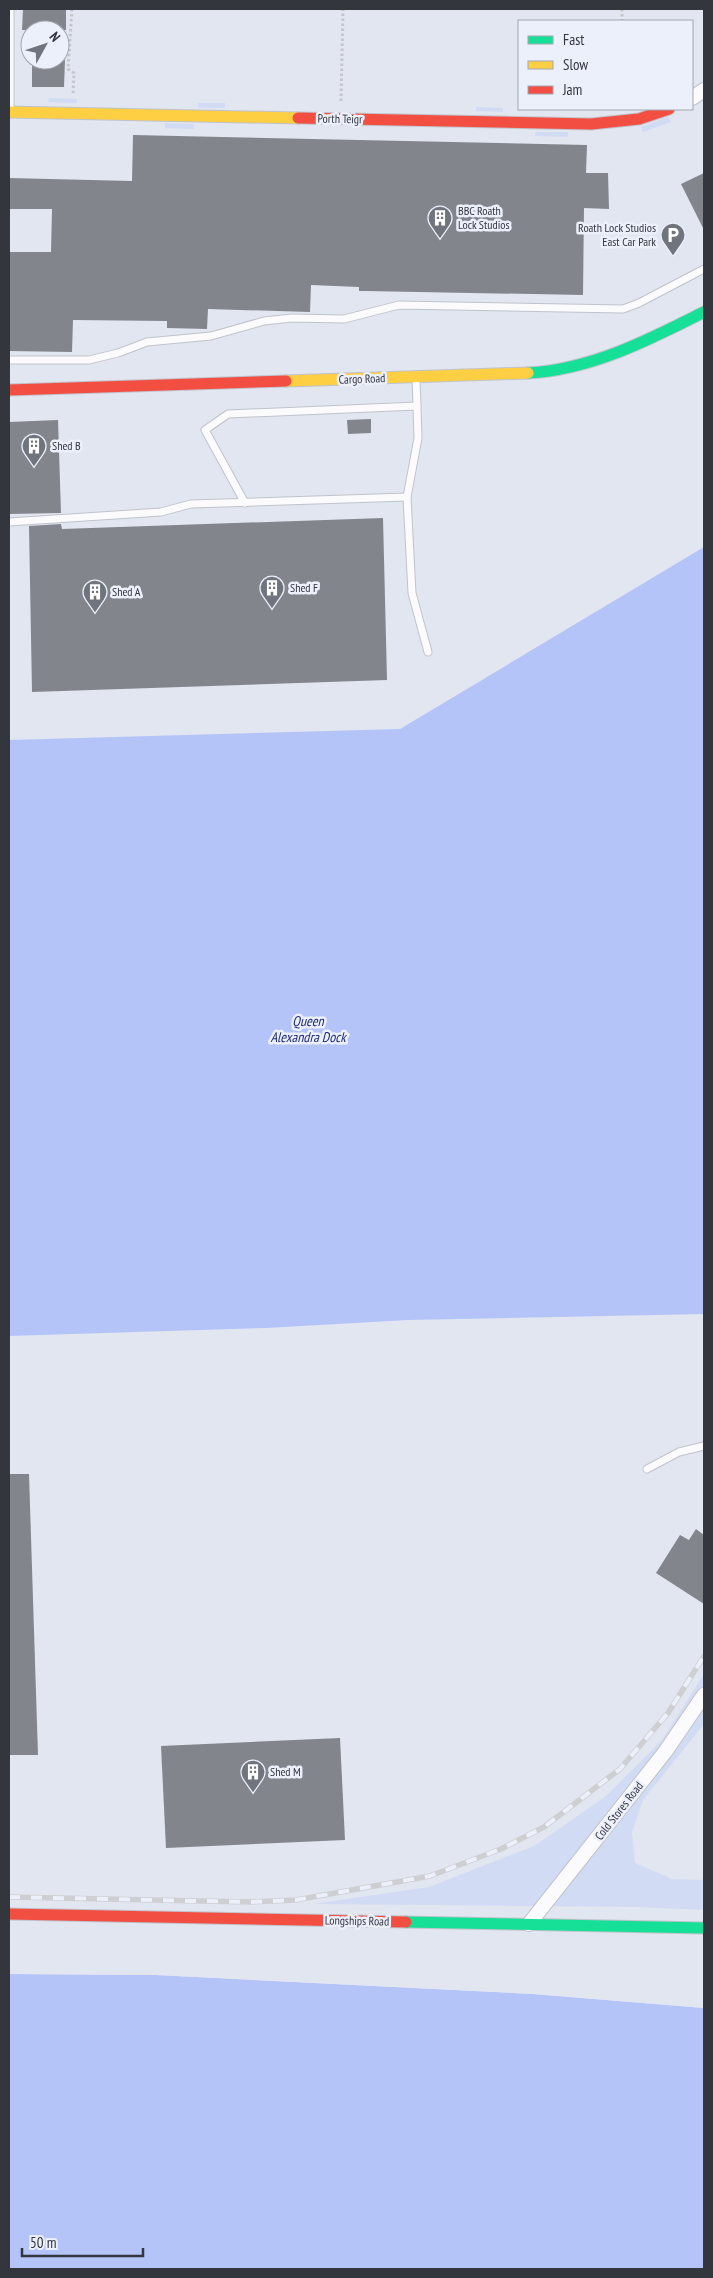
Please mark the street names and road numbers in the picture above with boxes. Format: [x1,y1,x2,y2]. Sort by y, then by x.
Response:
street label: Porth Teigr [317,111,363,126]
street label: Cargo Road [338,370,386,387]
street label: Cold Stores Road [591,1779,646,1843]
street label: Longships Road [325,1912,389,1929]

